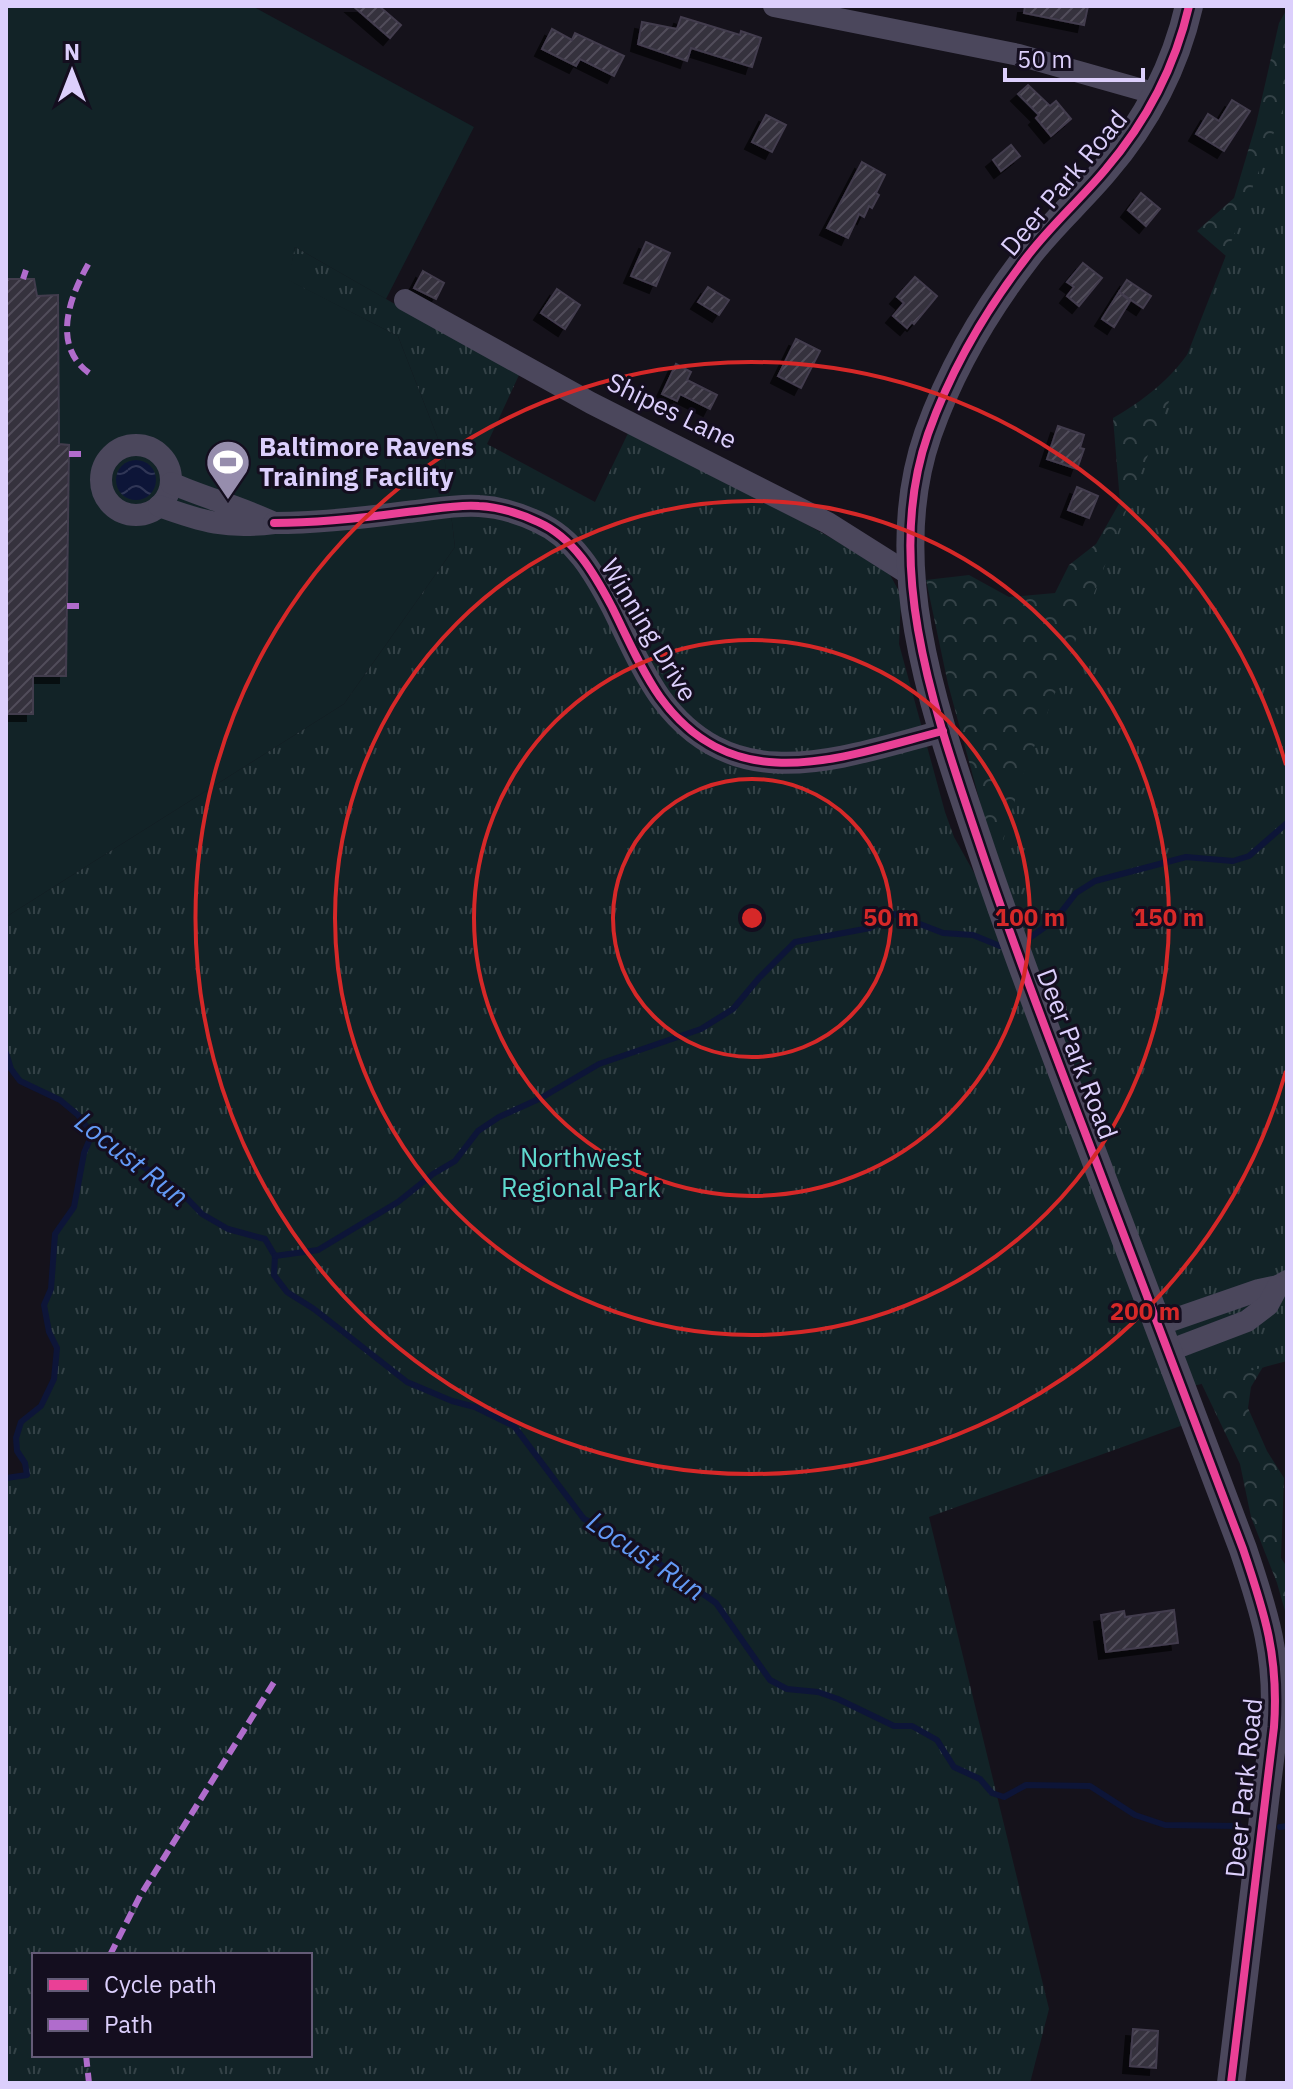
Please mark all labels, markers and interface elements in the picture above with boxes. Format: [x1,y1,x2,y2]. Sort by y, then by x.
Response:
north arrow [32,32,112,112]
scale bar [1005,32,1143,82]
text: N [64,37,80,66]
text: 50 m [1017,43,1072,75]
street label: Deer Park Road [992,102,1134,262]
street label: Shipes Lane [602,364,743,456]
place label: Baltimore Ravens Training Facility [259,429,474,493]
sports icon: Baltimore Ravens Training Facility [204,438,252,501]
street label: Winning Drive [594,552,706,707]
text: 50 m [863,901,919,933]
text: 100 m [995,901,1065,933]
text: 150 m [1134,901,1204,933]
centre of rings [738,904,766,932]
street label: Deer Park Road [1030,963,1126,1144]
water label: Locust Run [68,1103,197,1215]
park label: Northwest Regional Park [501,1140,661,1204]
text: 200 m [1110,1295,1180,1327]
water label: Locust Run [580,1503,712,1609]
street label: Deer Park Road [1217,1697,1269,1879]
legend [32,1953,312,2057]
text: Cycle path [104,1968,217,2000]
text: Path [104,2008,153,2040]

